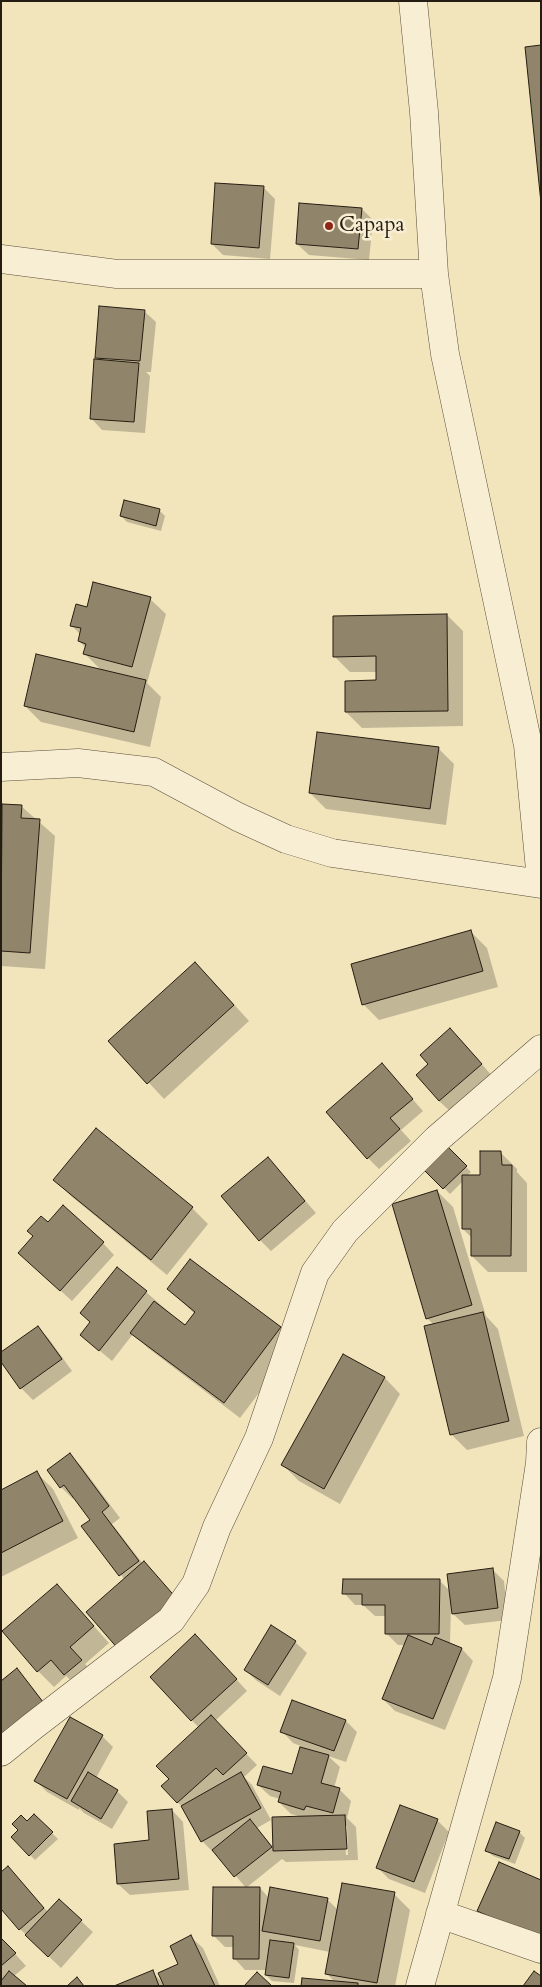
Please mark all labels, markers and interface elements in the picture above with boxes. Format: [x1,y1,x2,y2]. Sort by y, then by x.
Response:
place label: Capapa [339,213,405,239]
marker: Capapa [323,220,335,232]

